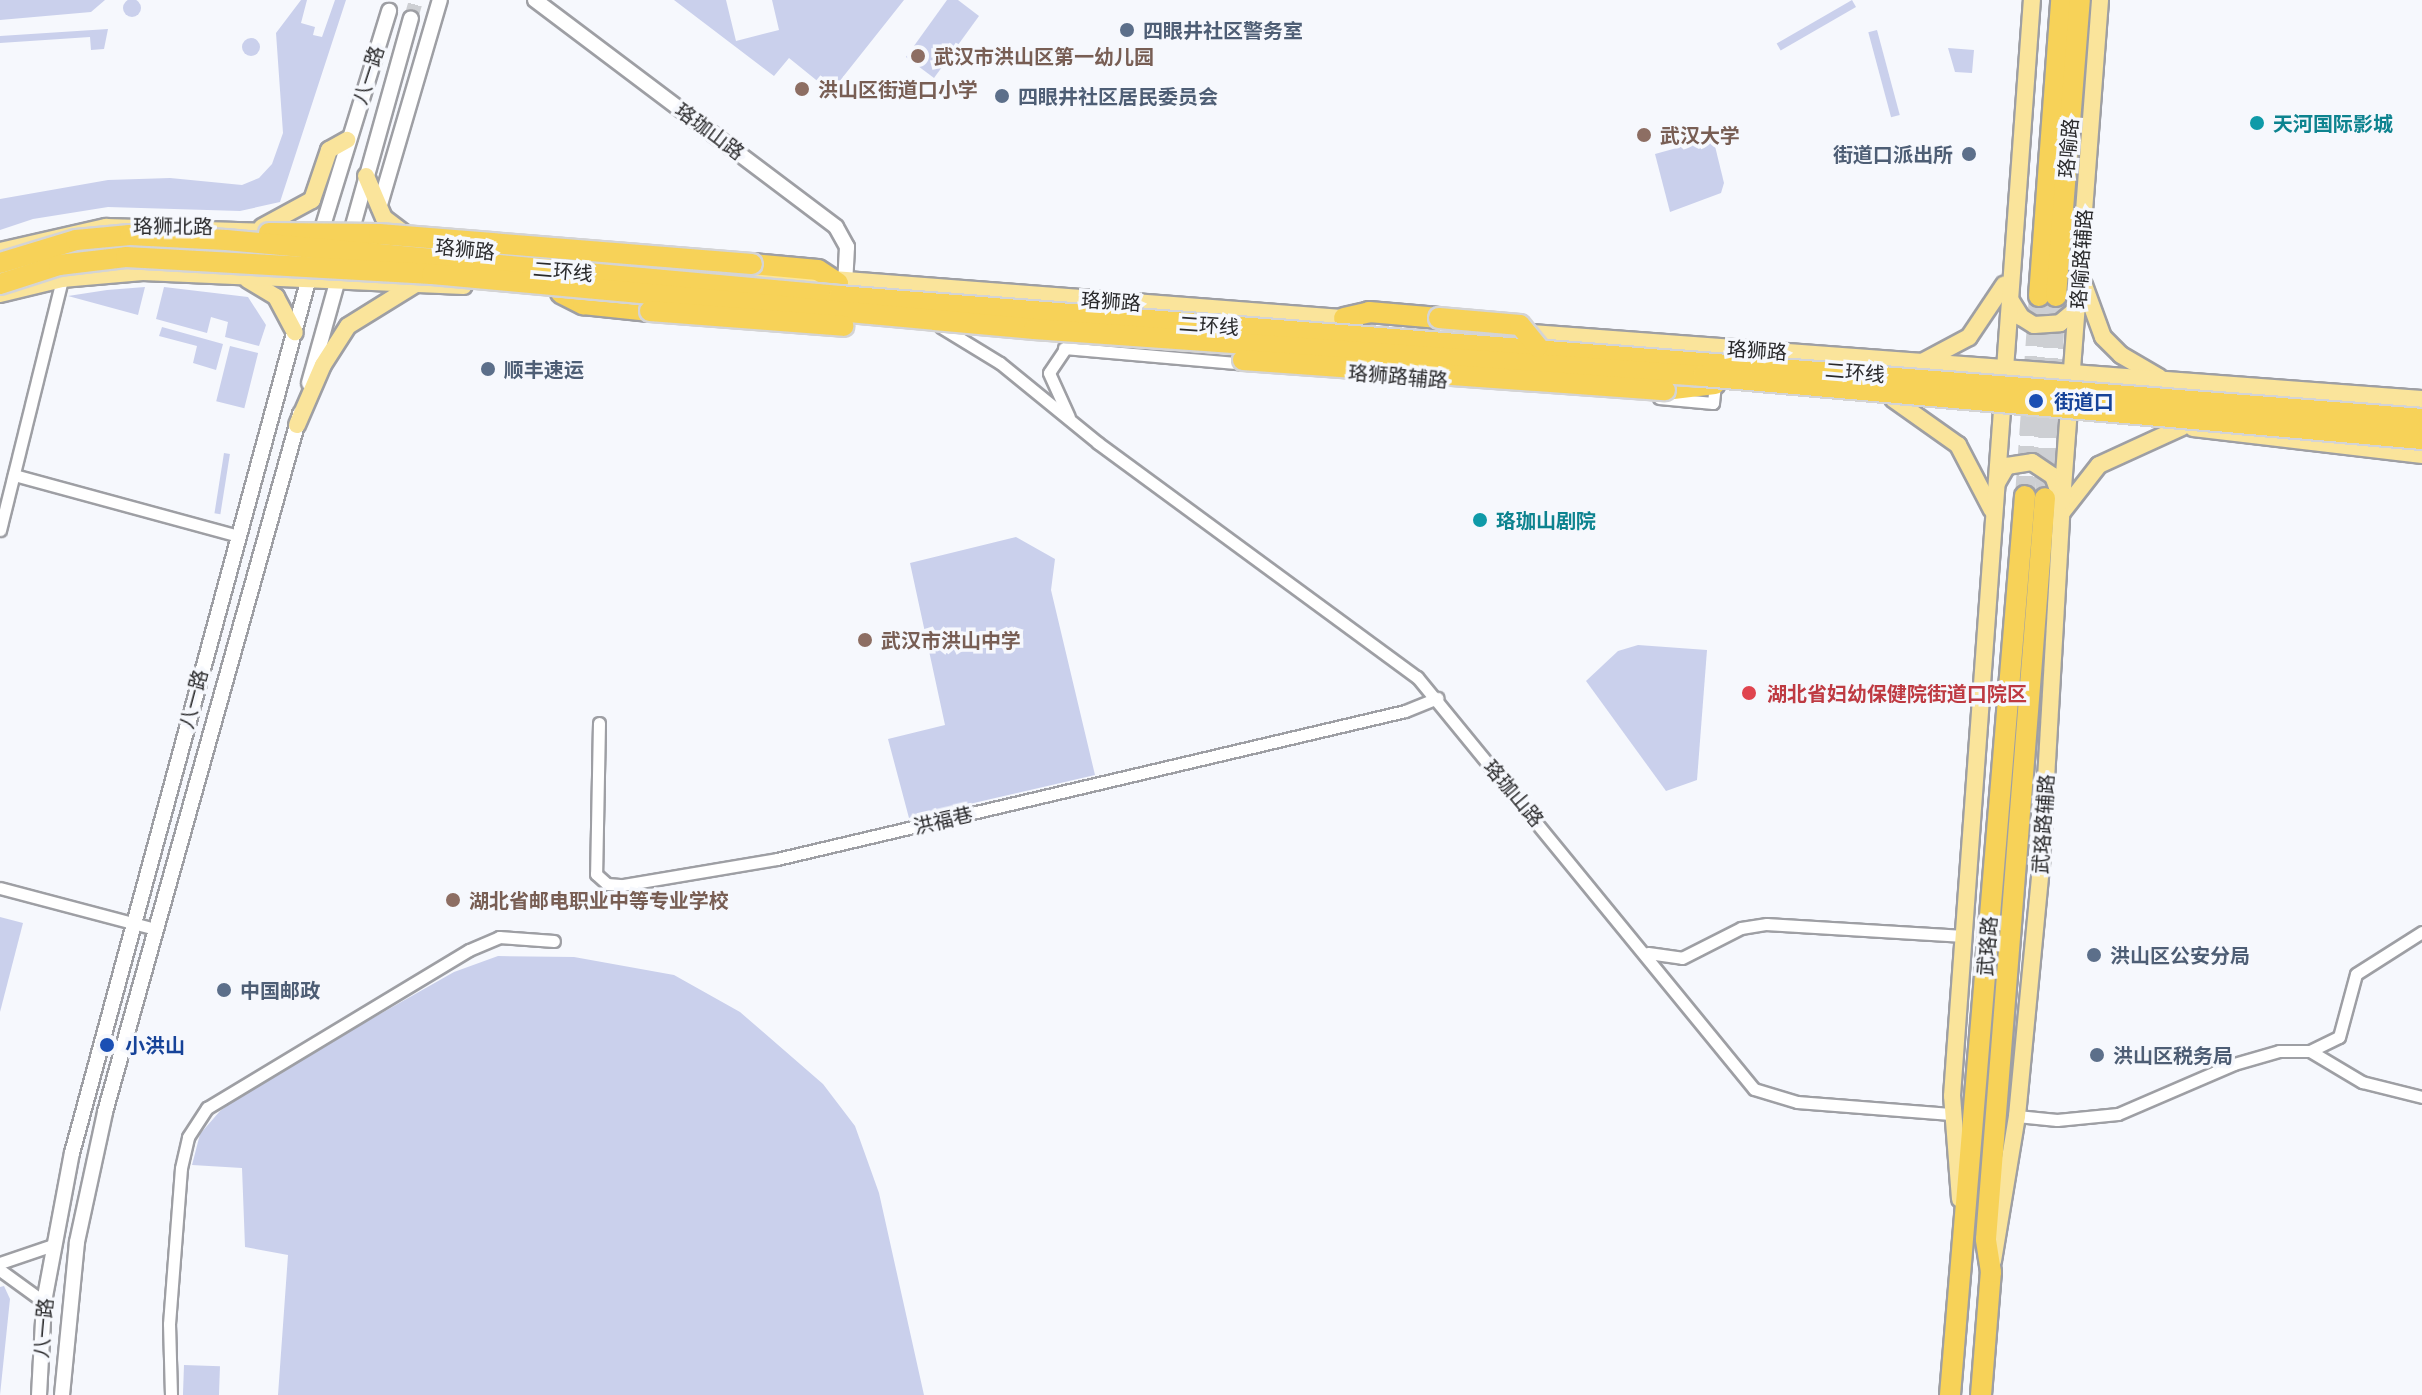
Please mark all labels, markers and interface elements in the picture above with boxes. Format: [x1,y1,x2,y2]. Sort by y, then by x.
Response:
place label: 四眼井社区警务室 [1143,18,1303,42]
marker: 四眼井社区警务室 [1118,21,1136,39]
street label: 八一路 [347,43,389,107]
place label: 武汉市洪山区第一幼儿园 [934,44,1154,68]
marker: 武汉市洪山区第一幼儿园 [909,47,927,65]
place label: 洪山区街道口小学 [818,77,978,101]
marker: 洪山区街道口小学 [793,80,811,98]
place label: 四眼井社区居民委员会 [1018,84,1218,108]
marker: 四眼井社区居民委员会 [993,87,1011,105]
street label: 珞珈山路 [671,97,749,165]
place label: 天河国际影城 [2273,111,2393,135]
marker: 天河国际影城 [2248,114,2266,132]
street label: 珞喻路 [2053,117,2083,179]
place label: 武汉大学 [1660,123,1740,147]
marker: 武汉大学 [1635,126,1653,144]
place label: 街道口派出所 [1833,142,1953,166]
marker: 街道口派出所 [1960,145,1978,163]
street label: 珞喻路辅路 [2066,208,2096,310]
street label: 珞狮北路 [133,213,213,239]
street label: 珞狮路 [434,234,496,264]
street label: 二环线 [532,256,594,286]
street label: 珞狮路 [1080,287,1142,315]
street label: 二环线 [1178,311,1240,339]
street label: 珞狮路 [1726,336,1788,364]
place label: 顺丰速运 [504,357,584,381]
street label: 二环线 [1824,357,1886,387]
marker: 顺丰速运 [479,360,497,378]
street label: 珞狮路辅路 [1347,360,1449,392]
place label: 街道口 [2054,389,2114,413]
marker: 街道口 [2025,390,2047,412]
place label: 珞珈山剧院 [1496,508,1596,532]
marker: 珞珈山剧院 [1471,511,1489,529]
place label: 武汉市洪山中学 [881,628,1021,652]
marker: 武汉市洪山中学 [856,631,874,649]
street label: 八一路 [174,667,212,731]
place label: 湖北省妇幼保健院街道口院区 [1767,681,2027,705]
marker: 湖北省妇幼保健院街道口院区 [1738,682,1760,704]
street label: 珞珈山路 [1479,755,1549,831]
street label: 武珞路辅路 [2028,773,2058,875]
street label: 洪福巷 [911,802,975,838]
place label: 湖北省邮电职业中等专业学校 [469,888,729,912]
marker: 湖北省邮电职业中等专业学校 [444,891,462,909]
street label: 武珞路 [1972,915,2002,977]
place label: 洪山区公安分局 [2110,943,2250,967]
marker: 洪山区公安分局 [2085,946,2103,964]
place label: 中国邮政 [240,978,320,1002]
marker: 中国邮政 [215,981,233,999]
place label: 小洪山 [125,1033,185,1057]
marker: 小洪山 [96,1034,118,1056]
place label: 洪山区税务局 [2113,1043,2233,1067]
marker: 洪山区税务局 [2088,1046,2106,1064]
street label: 八一路 [28,1297,58,1359]

